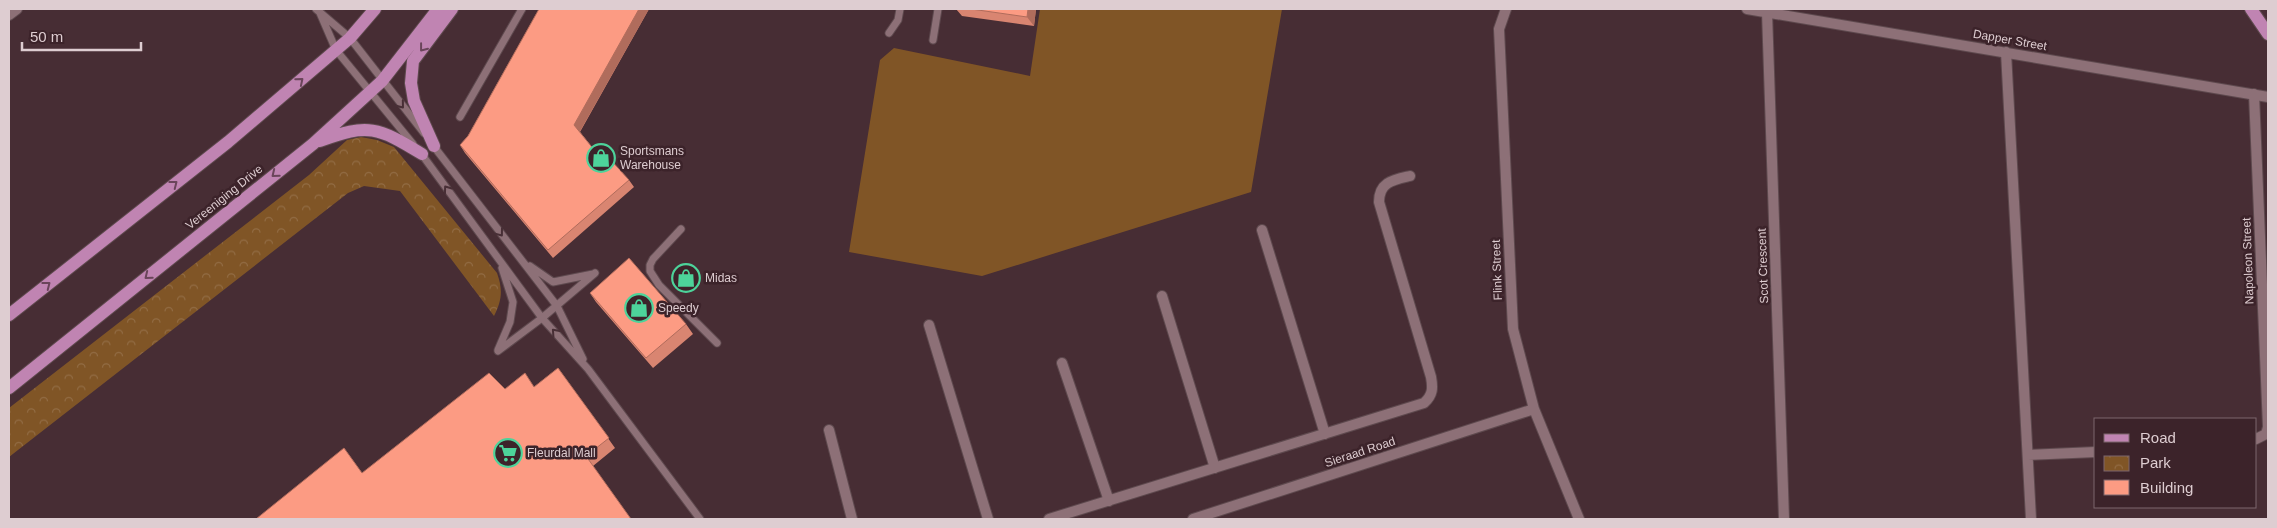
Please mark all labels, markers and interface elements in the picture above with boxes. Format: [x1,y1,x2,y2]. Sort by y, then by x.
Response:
scale bar [22,20,141,52]
street label: Dapper Street [1972,27,2049,53]
text: 50 m [30,28,63,45]
one-way arrow [421,42,429,51]
one-way arrow [294,77,303,86]
one-way arrow [395,99,404,108]
shop icon: Sportsmans Warehouse [586,143,616,173]
place label: Sportsmans Warehouse [620,144,684,172]
street label: Vereeniging Drive [183,162,265,232]
one-way arrow [272,169,281,177]
one-way arrow [169,181,178,190]
one-way arrow [444,185,453,195]
street label: Napoleon Street [2239,217,2257,305]
one-way arrow [495,227,503,236]
street label: Scot Crescent [1755,227,1771,304]
street label: Flink Street [1489,239,1505,301]
shop icon: Midas [671,263,701,293]
one-way arrow [144,270,154,279]
place label: Midas [705,271,737,285]
one-way arrow [41,282,51,291]
shop icon: Speedy [624,293,654,323]
place label: Speedy [658,301,699,315]
one-way arrow [552,329,561,338]
legend [2094,418,2257,508]
text: Road [2140,429,2176,446]
street label: Sieraad Road [1323,434,1397,470]
supermarket icon: Fleurdal Mall [493,438,523,468]
place label: Fleurdal Mall [527,446,596,460]
text: Park [2140,454,2171,471]
text: Building [2140,479,2193,496]

